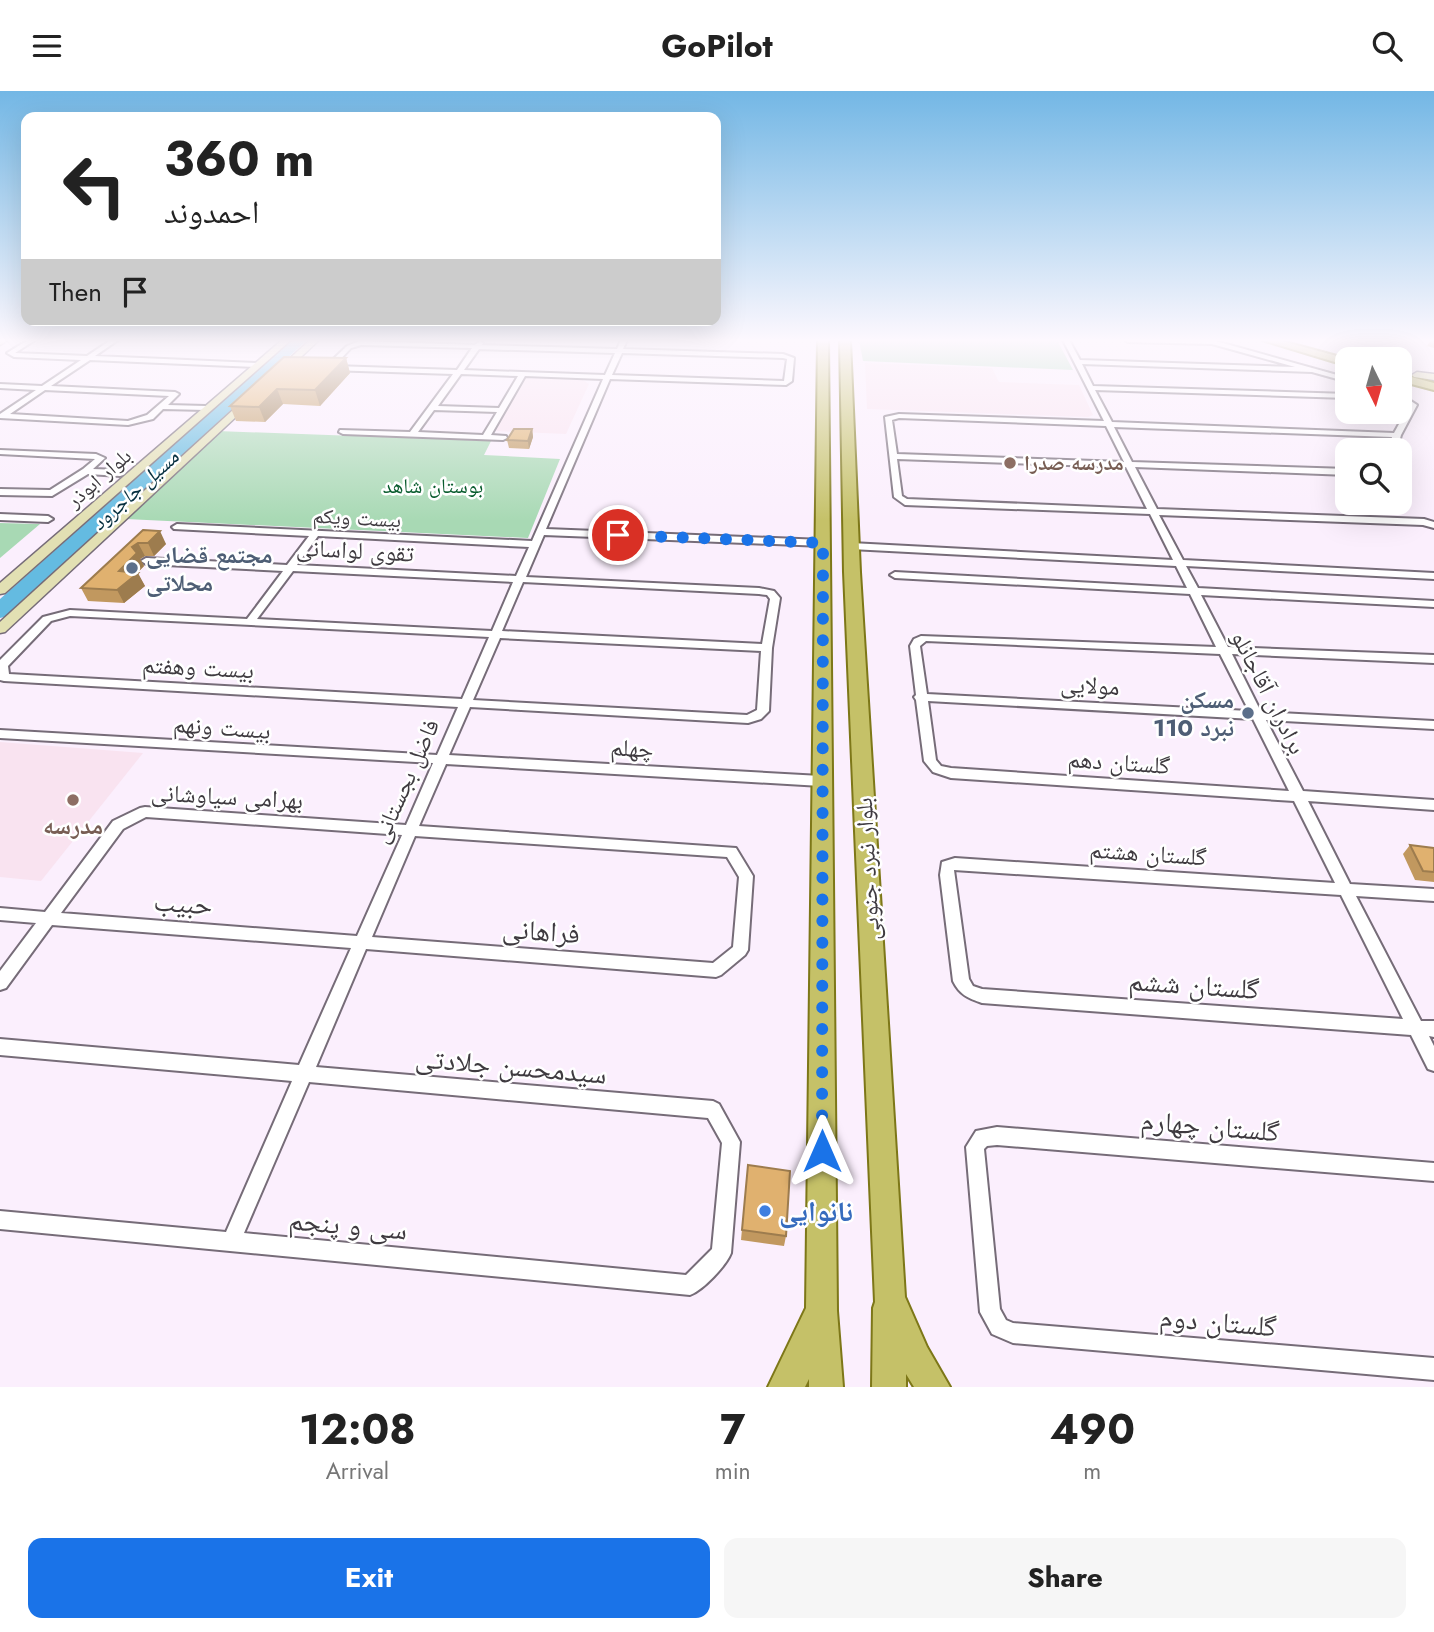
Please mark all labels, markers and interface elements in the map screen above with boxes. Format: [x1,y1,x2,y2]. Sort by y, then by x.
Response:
text: GoPilot [661,23,773,69]
icon: menu [28,27,66,65]
icon: search [1368,27,1406,65]
text: 360 m [164,124,315,194]
icon: left [49,140,140,231]
text: احمدوند [164,189,259,235]
text: Then [49,273,102,311]
icon: arrive [116,273,154,311]
north arrow [1335,347,1412,423]
map controls [1335,347,1412,515]
button: search [1335,438,1412,515]
street label: بلوار ابوذر [59,441,138,515]
water label: مسیل جاجرود [85,442,186,538]
place label: مدرسه صدرا [1024,448,1124,478]
marker: مدرسه صدرا [1002,455,1018,471]
park label: بوستان شاهد [383,471,483,501]
street label: بیست ویکم [312,501,402,535]
pin [588,505,648,565]
icon: arrive [599,516,637,554]
street label: تقوی لواسانی [295,529,415,571]
place label: مجتمع قضایی محلاتی [146,537,273,600]
marker: مجتمع قضایی محلاتی [124,560,140,576]
street label: برادران آقاجانلو [1223,624,1315,760]
street label: بیست وهفتم [141,647,255,687]
street label: مولایی [1059,666,1121,704]
place label: مسکن 110 نبرد [1153,682,1234,745]
marker: مسکن 110 نبرد [1240,705,1256,721]
street label: بیست ونهم [172,706,272,748]
street label: فاضل بجستانی [362,713,448,849]
street label: چهلم [610,729,654,767]
street label: گلستان دهم [1067,741,1171,783]
street label: بهرامی سیاوشانی [150,775,304,817]
marker: مدرسه [65,792,81,808]
street label: بلوار نبرد جنوبی [846,797,888,941]
place label: مدرسه [43,808,103,843]
street label: گلستان هشتم [1088,831,1208,875]
street label: حبیب [152,880,214,926]
street label: فراهانی [501,908,581,954]
street label: گلستان ششم [1127,960,1261,1010]
street label: سیدمحسن جلادتی [414,1037,608,1095]
street label: گلستان چهارم [1139,1100,1281,1153]
position arrow [785,1114,859,1188]
place label: نانوایی [779,1191,853,1232]
street label: سی و پنجم [287,1199,409,1251]
marker: نانوایی [757,1203,773,1219]
street label: گلستان دوم [1158,1296,1279,1348]
text: 12:08 [299,1399,416,1460]
text: 7 [720,1399,745,1460]
text: 490 [1050,1399,1135,1460]
text: Arrival [326,1454,389,1488]
text: min [715,1454,751,1488]
text: m [1083,1454,1101,1488]
button: Exit [28,1538,710,1618]
button: Share [724,1538,1406,1618]

